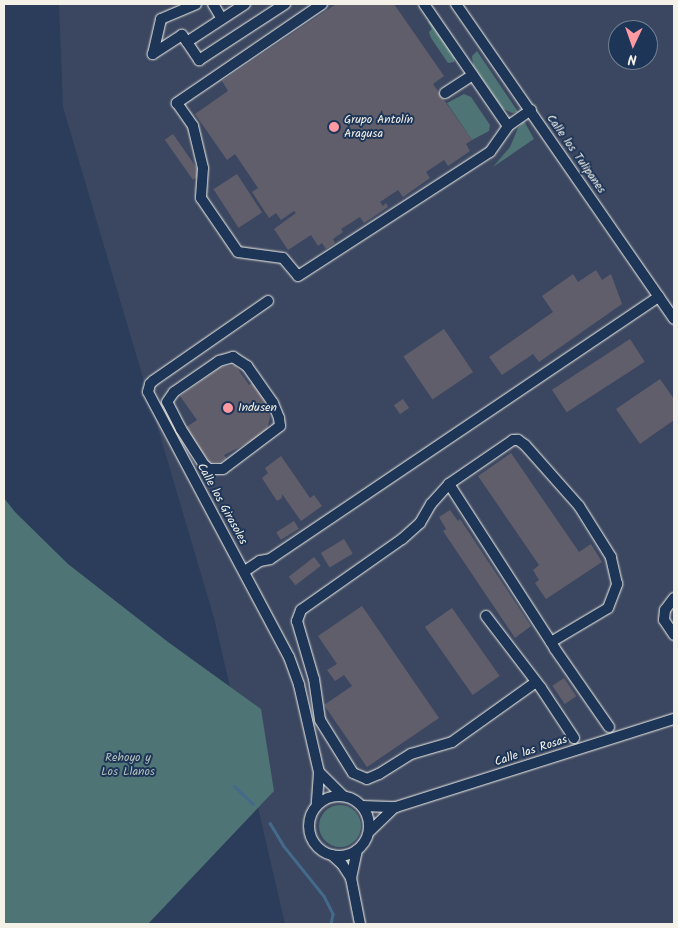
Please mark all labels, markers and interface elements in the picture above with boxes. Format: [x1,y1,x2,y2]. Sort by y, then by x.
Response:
north arrow [608,20,658,70]
text: N [627,48,637,70]
street label: Calle los Tulipanes [543,112,609,196]
place label: Grupo Antolín Aragusa [344,113,413,141]
marker: Grupo Antolín Aragusa [328,121,340,133]
place label: Indusen [238,401,277,415]
marker: Indusen [222,402,234,414]
street label: Calle los Girasoles [194,461,250,547]
street label: Calle las Rosas [493,732,569,770]
park label: Rehoyo y Los Llanos [101,751,155,779]

